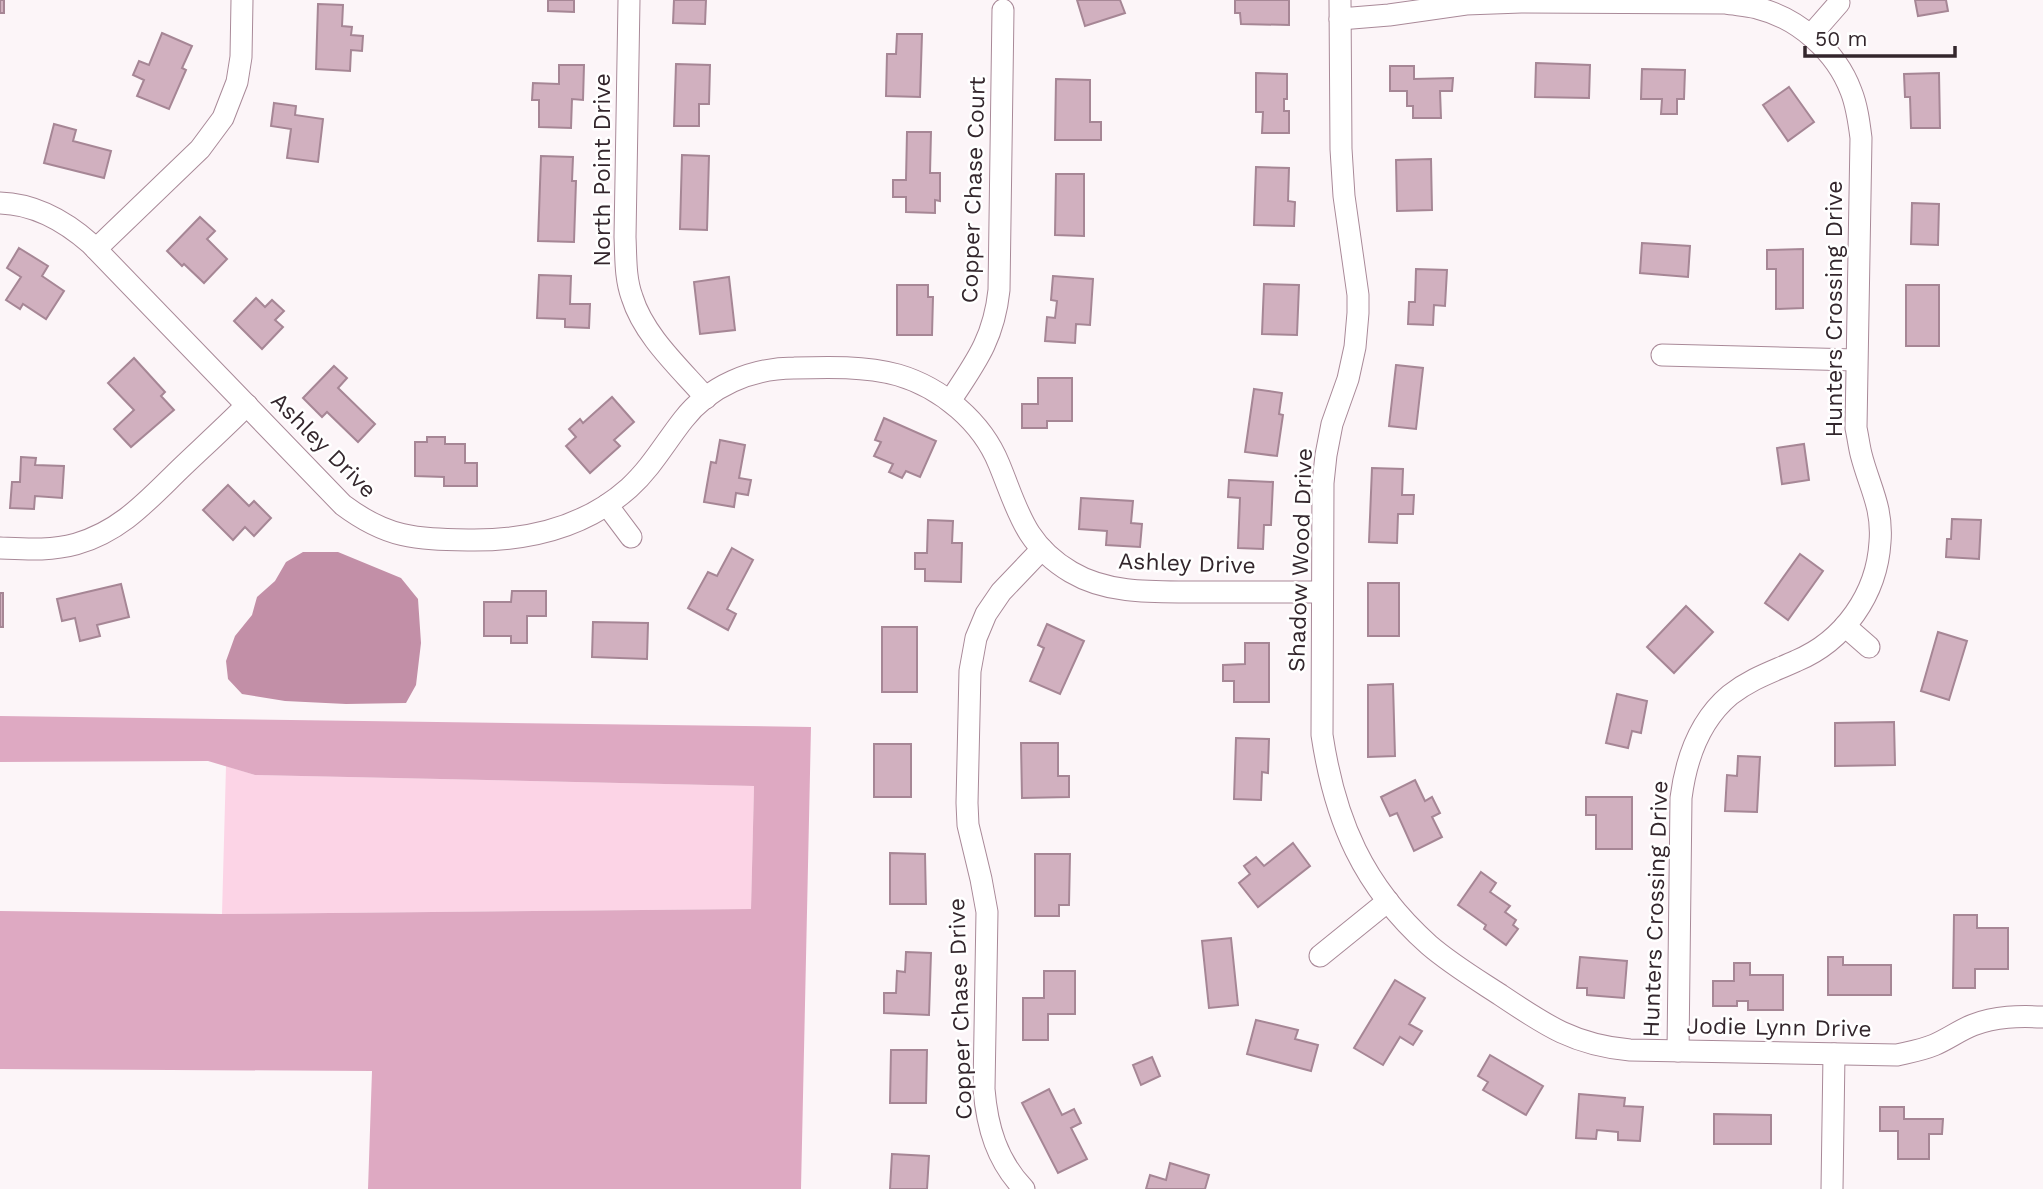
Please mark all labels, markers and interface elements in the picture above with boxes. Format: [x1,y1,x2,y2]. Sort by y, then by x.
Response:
scale bar [1805,14,1955,58]
text: 50 m [1815,26,1867,51]
street label: North Point Drive [589,73,616,267]
street label: Copper Chase Court [956,76,991,304]
street label: Hunters Crossing Drive [1821,180,1848,438]
street label: Ashley Drive [265,387,382,504]
street label: Shadow Wood Drive [1283,447,1318,673]
street label: Ashley Drive [1118,548,1256,579]
street label: Hunters Crossing Drive [1638,780,1673,1038]
street label: Copper Chase Drive [943,898,978,1120]
street label: Jodie Lynn Drive [1686,1012,1872,1043]

